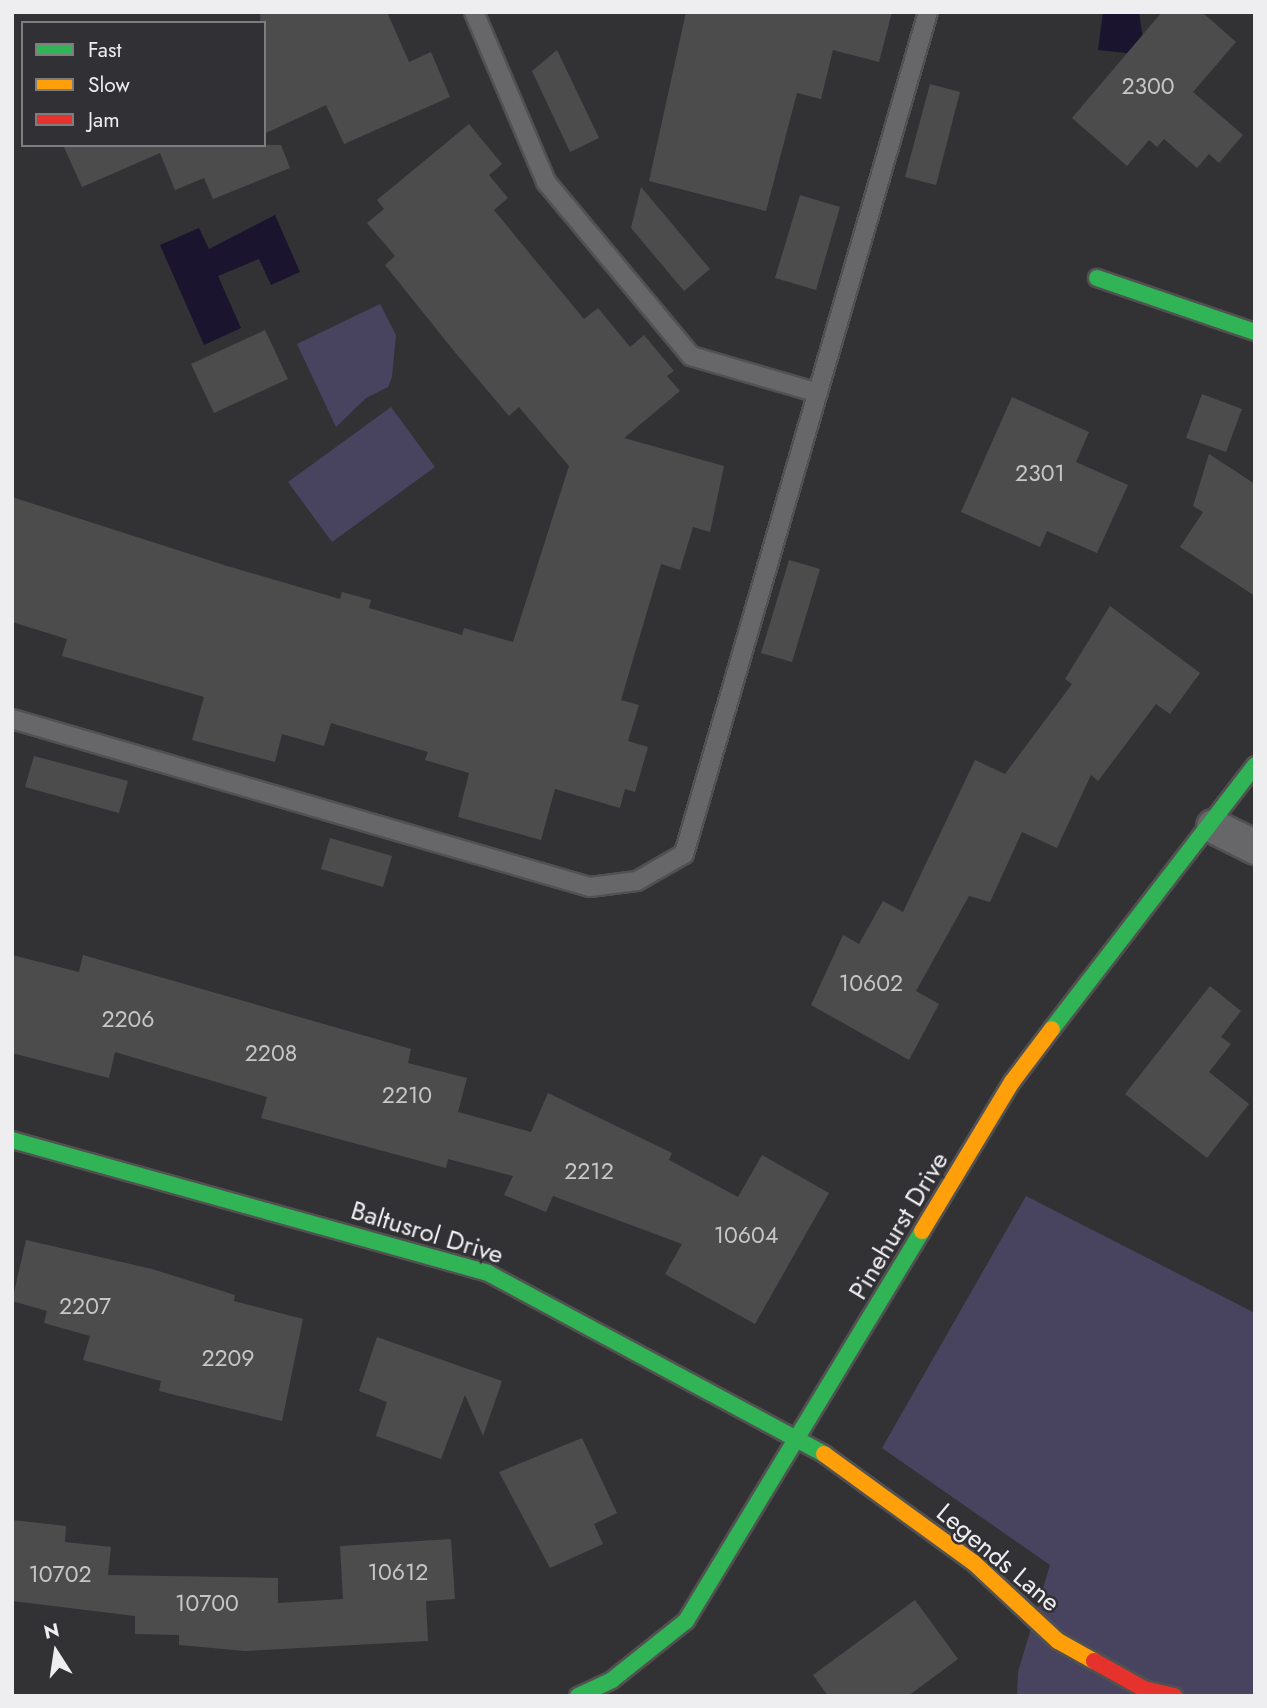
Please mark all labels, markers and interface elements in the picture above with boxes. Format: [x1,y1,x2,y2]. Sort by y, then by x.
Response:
legend [21,21,266,147]
text: Fast [88,35,121,65]
text: Slow [88,70,130,100]
house number: 2300 [1121,72,1175,100]
text: Jam [88,105,120,135]
house number: 2301 [1015,459,1065,487]
house number: 10602 [839,969,903,997]
house number: 2206 [101,1005,155,1033]
house number: 2208 [245,1039,297,1067]
house number: 2210 [382,1081,432,1109]
street label: Pinehurst Drive [843,1147,955,1305]
house number: 2212 [564,1157,614,1185]
street label: Baltusrol Drive [347,1195,507,1271]
house number: 10604 [714,1221,778,1249]
house number: 2207 [59,1292,111,1320]
house number: 2209 [201,1344,255,1372]
street label: Legends Lane [930,1497,1066,1619]
house number: 10612 [368,1558,428,1586]
house number: 10702 [28,1560,92,1588]
house number: 10700 [175,1589,239,1617]
text: N [41,1616,62,1646]
north arrow [21,1617,91,1687]

